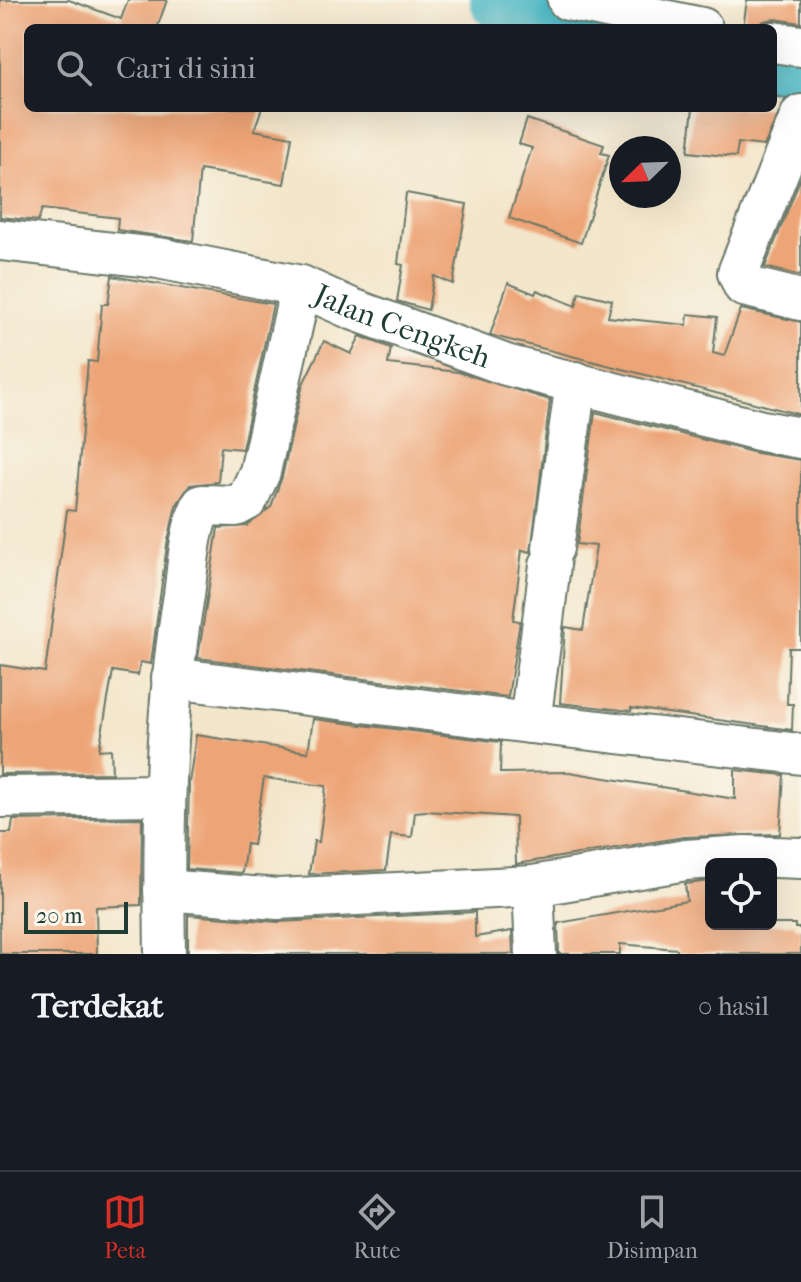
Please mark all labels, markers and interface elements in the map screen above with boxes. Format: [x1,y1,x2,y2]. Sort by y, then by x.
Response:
search box [24,24,777,112]
icon: search [52,46,96,90]
text: Cari di sini [116,51,256,86]
north arrow [609,136,681,208]
street label: Jalan Cengkeh [307,276,495,376]
map controls [705,858,777,930]
button: locate [705,858,777,930]
scale bar [24,898,128,934]
text: 20 m [36,903,82,929]
text: Terdekat [32,986,163,1026]
text: 0 hasil [698,991,769,1022]
tab: Peta [103,1190,147,1264]
tab: Rute [354,1190,400,1264]
tab: Disimpan [607,1190,698,1264]

